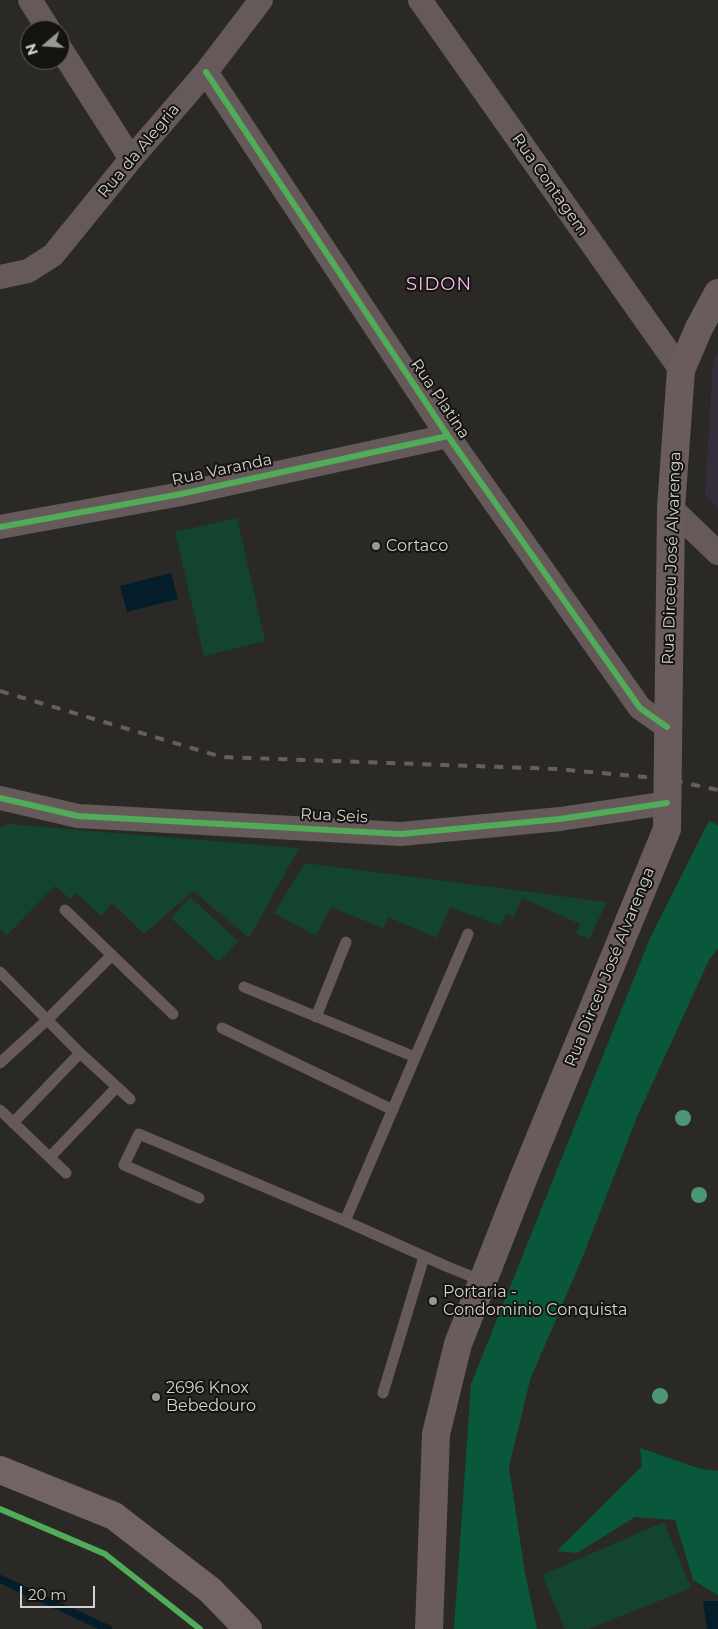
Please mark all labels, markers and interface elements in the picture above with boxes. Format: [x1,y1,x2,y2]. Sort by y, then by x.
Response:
north arrow [20,20,70,70]
text: N [21,41,42,57]
street label: Rua da Alegria [94,100,184,202]
street label: Rua Contagem [507,130,593,240]
district label: SIDON [405,274,473,296]
street label: Rua Platina [406,355,474,443]
street label: Rua Varanda [170,450,274,490]
street label: Rua Dirceu José Alvarenga [659,451,685,665]
place label: Cortaco [386,536,448,556]
marker: Cortaco [370,540,382,552]
street label: Rua Seis [300,805,368,827]
street label: Rua Dirceu José Alvarenga [561,864,659,1070]
place label: Portaria - Condominio Conquista [443,1282,627,1320]
marker: Portaria - Condominio Conquista [427,1295,439,1307]
place label: 2696 Knox Bebedouro [166,1378,256,1416]
marker: 2696 Knox Bebedouro [150,1391,162,1403]
scale bar [22,1576,98,1608]
text: 20 m [28,1585,66,1604]

